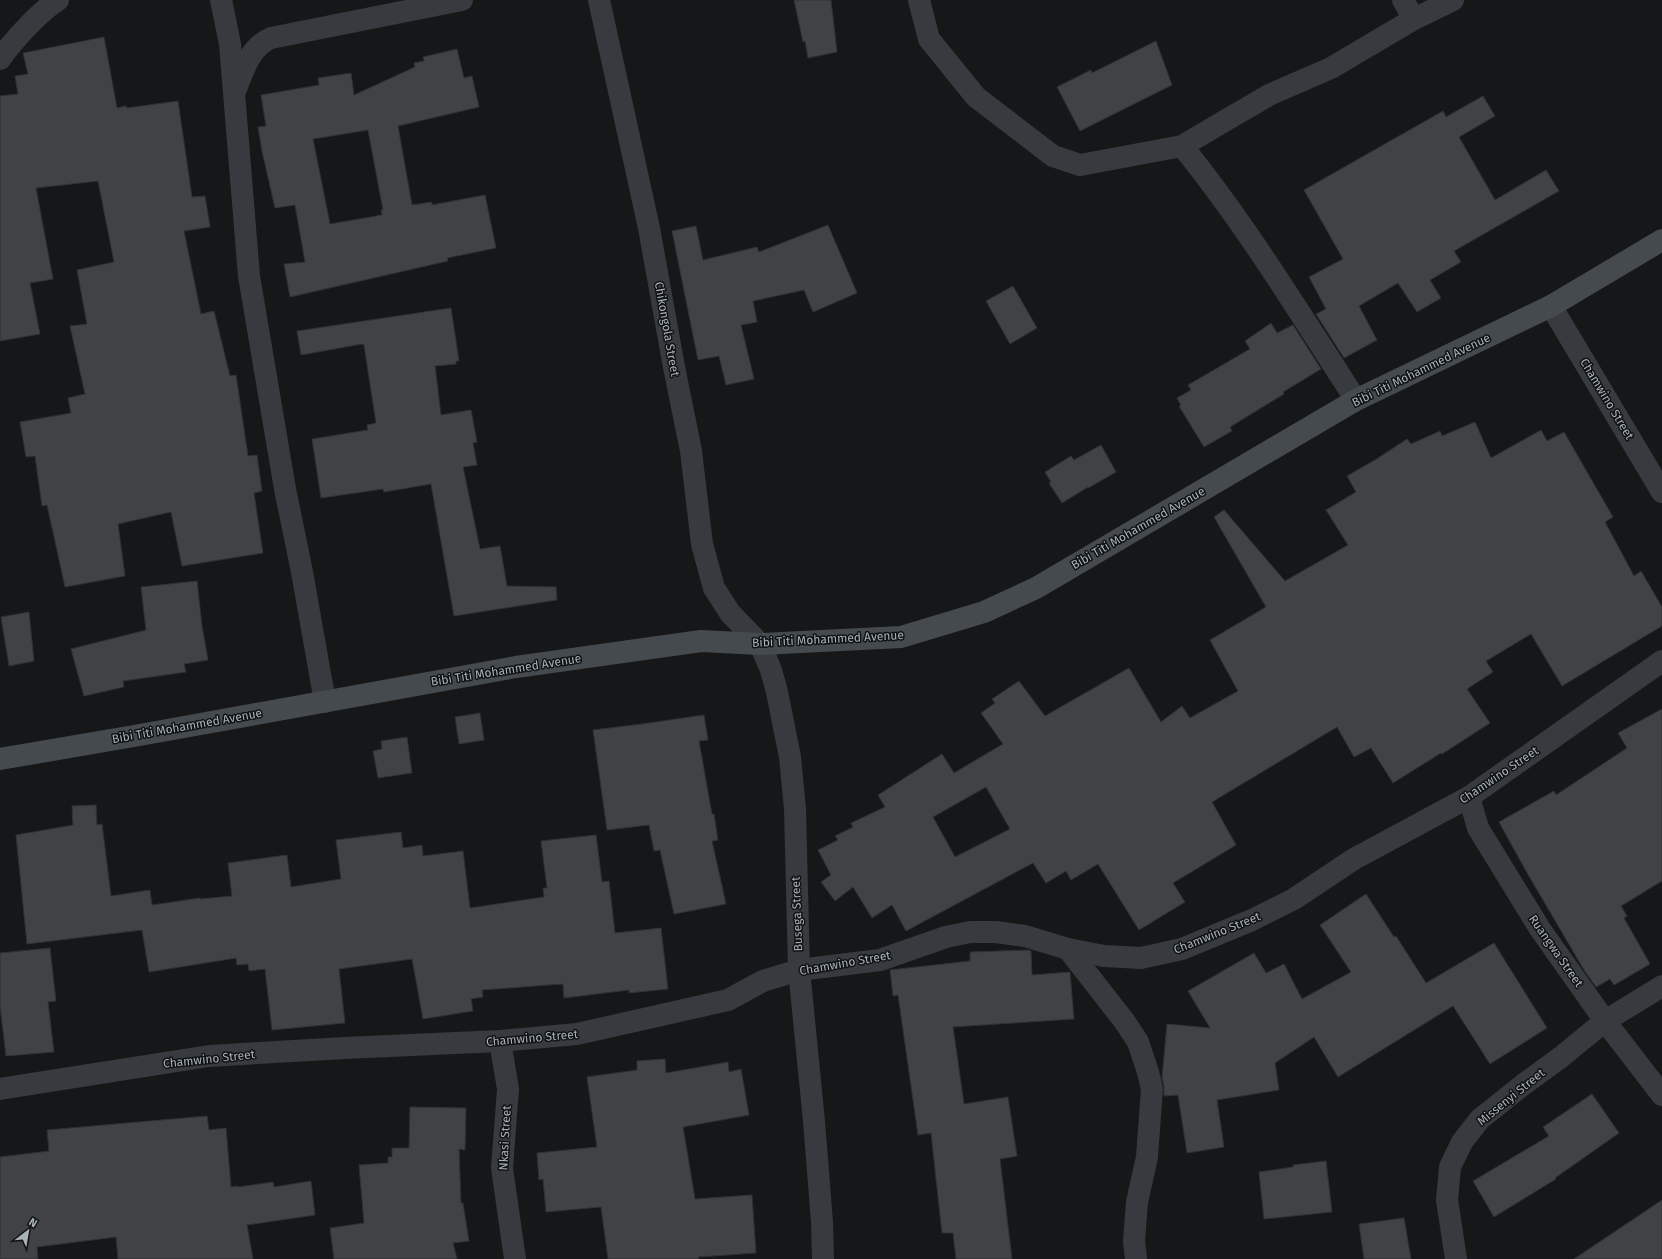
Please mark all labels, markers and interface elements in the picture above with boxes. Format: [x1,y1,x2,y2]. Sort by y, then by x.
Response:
street label: Chikongola Street [652,281,682,378]
street label: Bibi Titi Mohammed Avenue [1350,330,1492,410]
street label: Chamwino Street [1577,356,1637,443]
street label: Bibi Titi Mohammed Avenue [1069,484,1207,572]
street label: Bibi Titi Mohammed Avenue [752,628,904,650]
street label: Bibi Titi Mohammed Avenue [430,651,582,689]
street label: Bibi Titi Mohammed Avenue [111,706,263,746]
street label: Chamwino Street [1457,743,1542,807]
street label: Busega Street [789,876,805,952]
street label: Chamwino Street [1172,909,1263,957]
street label: Ruangwa Street [1526,912,1586,990]
street label: Chamwino Street [798,948,892,978]
street label: Chamwino Street [485,1027,579,1049]
street label: Chamwino Street [162,1047,256,1071]
street label: Missenyi Street [1475,1065,1548,1128]
street label: Nkasi Street [496,1104,514,1171]
north arrow [8,1211,48,1251]
text: N [26,1215,39,1230]

